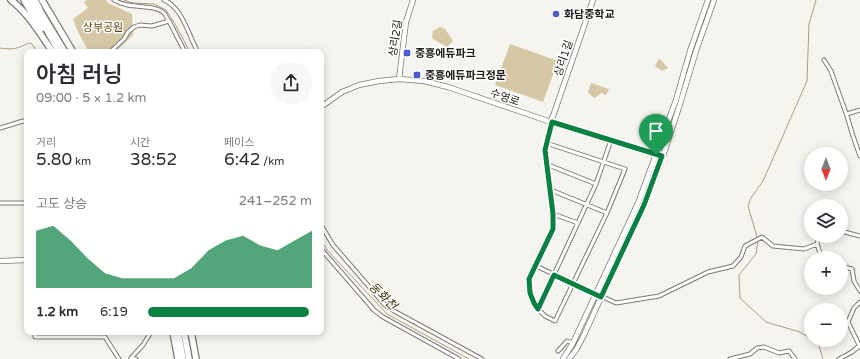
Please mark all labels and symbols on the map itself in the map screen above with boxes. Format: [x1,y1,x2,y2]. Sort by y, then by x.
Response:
place label: 화담중학교 [564,8,615,21]
marker: 화담중학교 [551,9,561,19]
street label: 상리2길 [386,19,405,58]
park label: 상부공원 [83,21,123,34]
street label: 상리1길 [551,38,576,78]
place label: 중흥에듀파크 [415,47,476,60]
marker: 중흥에듀파크 [402,48,412,58]
place label: 중흥에듀파크정문 [425,69,506,82]
marker: 중흥에듀파크정문 [412,70,422,80]
street label: 수영로 [488,86,521,109]
pin [639,114,673,155]
north arrow [804,147,848,191]
water label: 동화천 [366,279,401,314]

